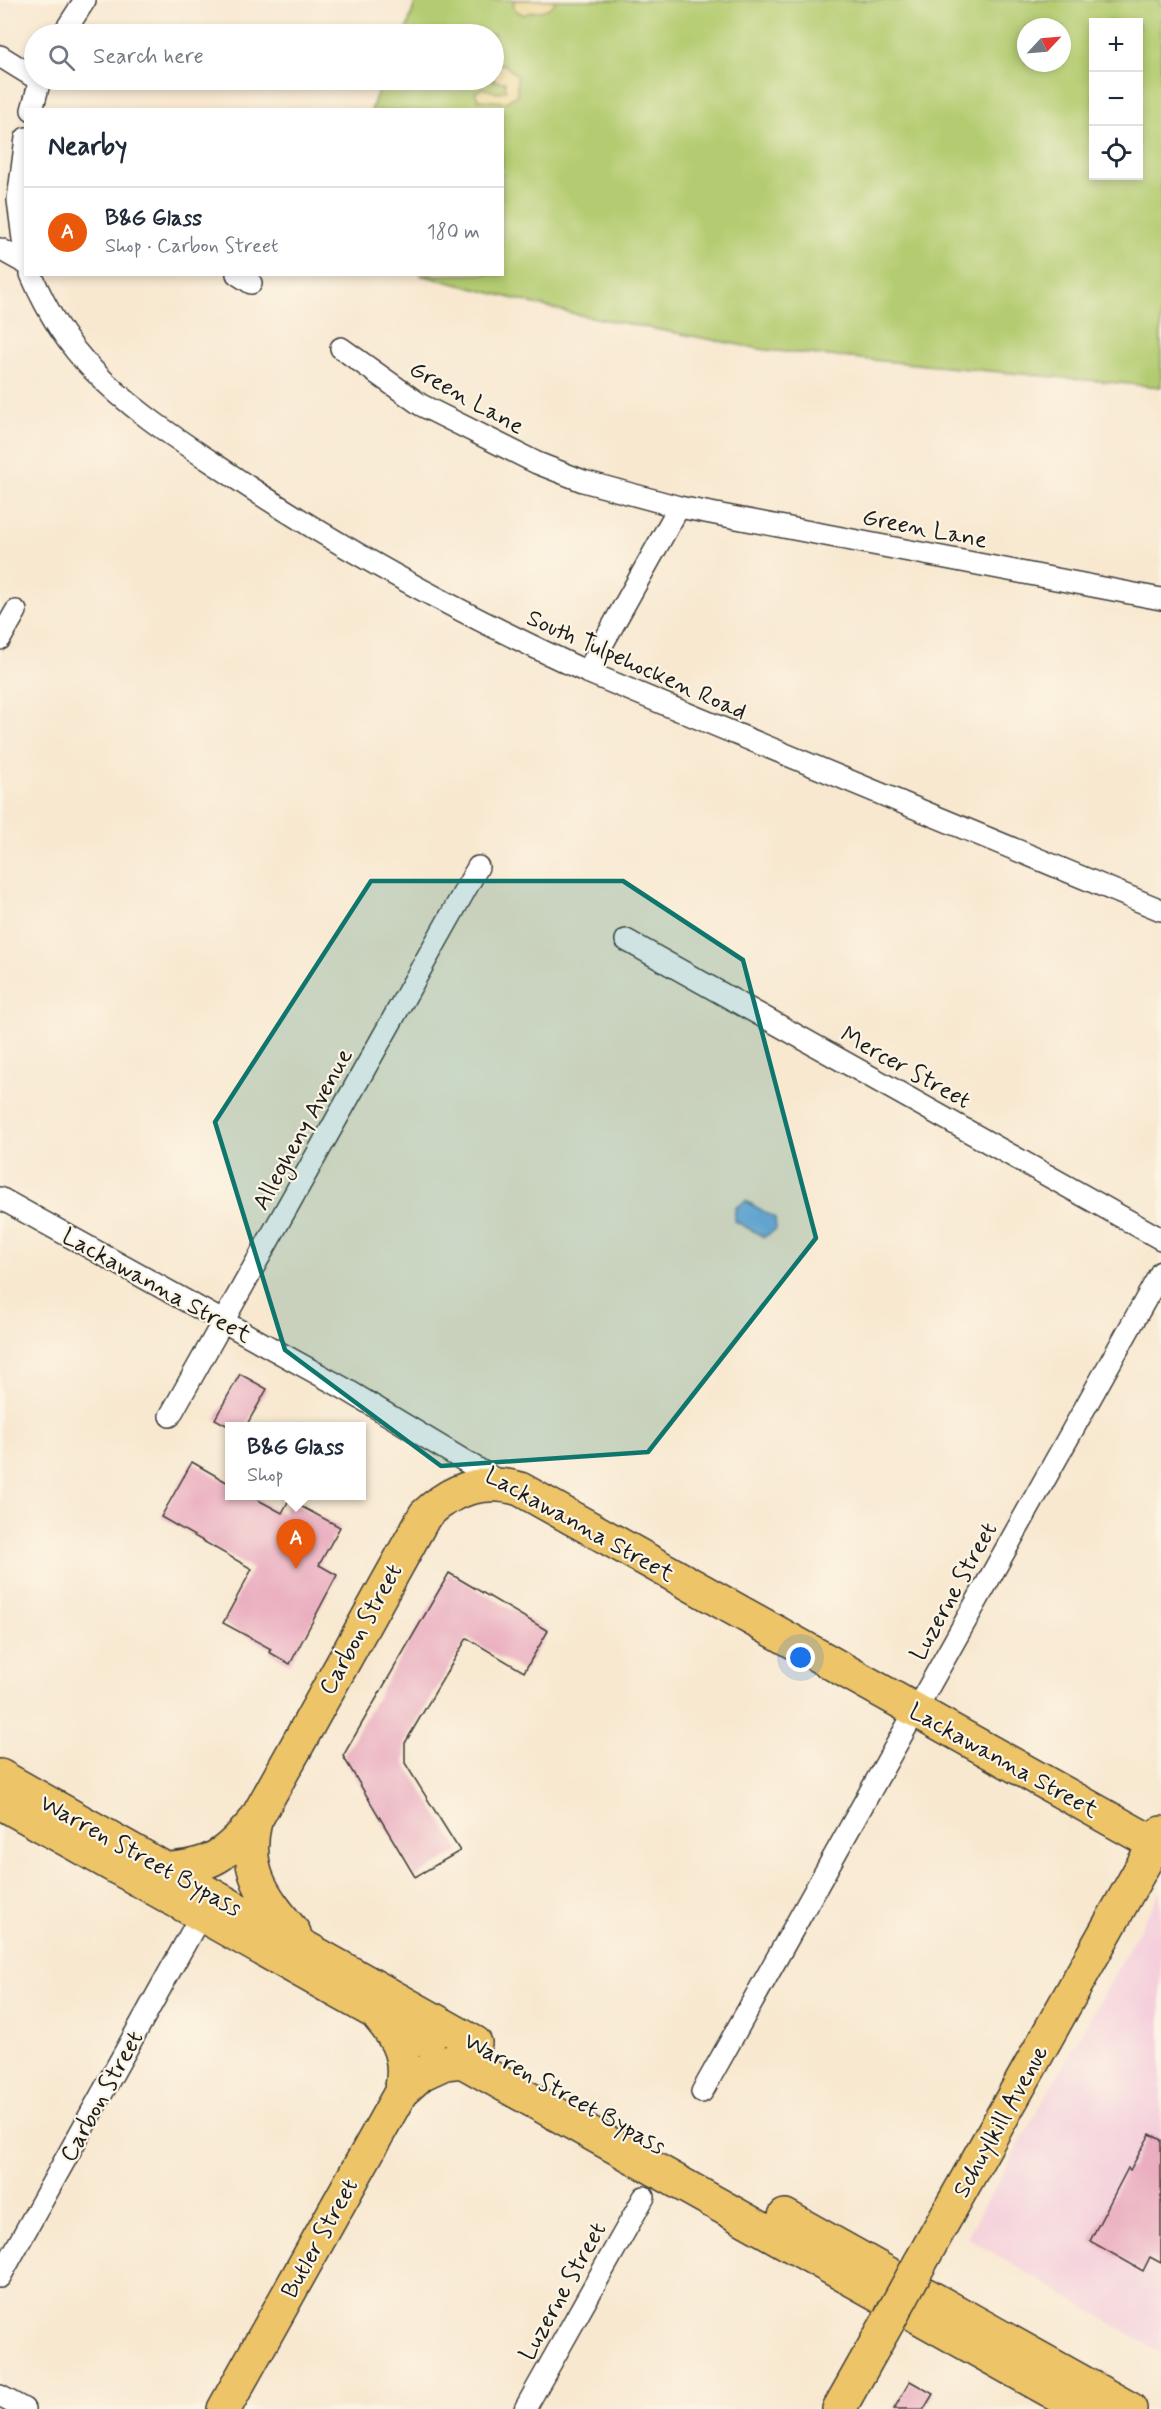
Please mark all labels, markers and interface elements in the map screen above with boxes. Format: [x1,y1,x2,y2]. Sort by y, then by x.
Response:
north arrow [1017,18,1071,72]
map controls [1089,18,1143,180]
button: + [1089,18,1143,72]
search box [24,24,504,90]
icon: search [45,41,78,74]
text: Search here [93,43,204,71]
button: − [1089,72,1143,126]
button: locate [1089,126,1143,180]
text: Nearby [48,130,127,164]
text: B&G Glass [105,205,202,233]
text: A [61,219,74,246]
text: 180 m [427,219,480,246]
text: Shop · Carbon Street [105,233,278,260]
street label: Green Lane [403,354,529,443]
street label: Green Lane [860,502,990,557]
street label: South Tulpehocken Road [522,603,751,728]
street label: Mercer Street [835,1020,976,1117]
street label: Allegheny Avenue [246,1043,362,1217]
street label: Lackawanna Street [56,1221,256,1351]
popup [225,1422,366,1500]
text: B&G Glass [247,1434,344,1462]
street label: Lackawanna Street [479,1460,679,1590]
text: Shop [247,1462,284,1489]
street label: Luzerne Street [904,1517,1005,1666]
pin: A [276,1520,316,1569]
street label: Carbon Street [312,1558,410,1701]
your location [786,1643,815,1672]
street label: Lackawanna Street [903,1696,1103,1826]
street label: Warren Street Bypass [34,1788,247,1925]
street label: Carbon Street [53,2025,151,2168]
street label: Warren Street Bypass [458,2026,671,2163]
street label: Schuylkill Avenue [947,2040,1056,2204]
street label: Butler Street [275,2173,366,2304]
street label: Luzerne Street [513,2217,614,2366]

